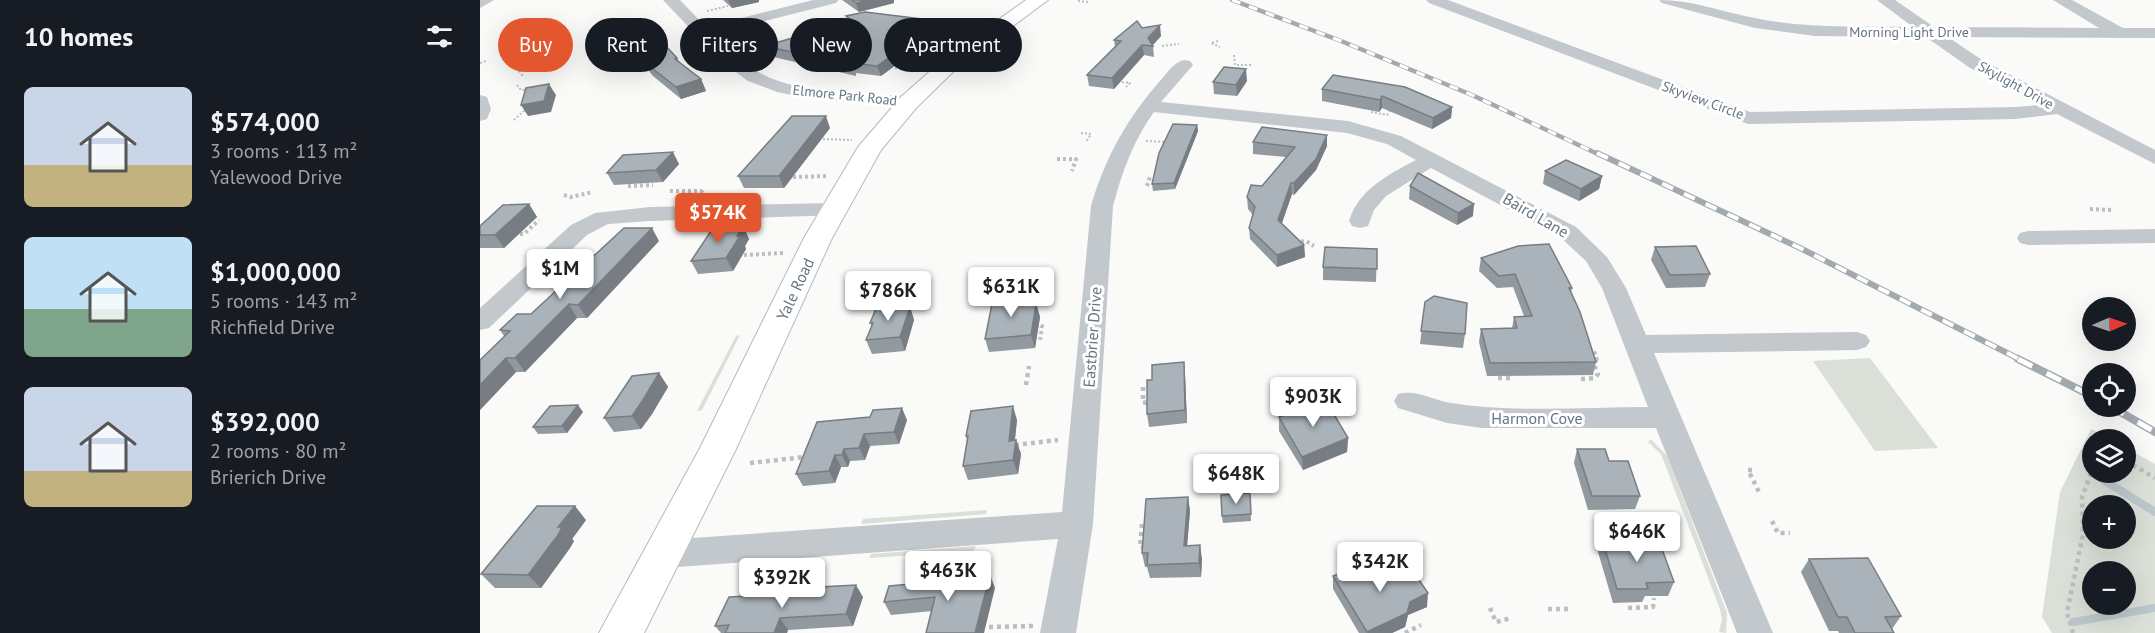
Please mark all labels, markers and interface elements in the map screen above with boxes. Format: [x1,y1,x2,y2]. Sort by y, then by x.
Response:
chip: Buy [498,18,573,72]
chip: Rent [585,18,668,72]
chip: Filters [680,18,778,72]
chip: New [790,18,872,72]
chip: Apartment [884,18,1022,72]
text: 10 homes [24,20,133,53]
icon: filters [423,20,456,53]
street label: Morning Light Drive [1849,23,1969,41]
street label: Skylight Drive [1975,57,2057,113]
street label: Skyview Circle [1660,77,1746,123]
street label: Elmore Park Road [792,81,898,109]
text: $574,000 [210,105,320,138]
icon: home [72,111,144,183]
text: 3 rooms · 113 m² [210,138,357,164]
text: Yalewood Drive [210,164,342,190]
street label: Baird Lane [1500,188,1572,242]
pin: $574K [676,193,760,244]
text: $574K [689,199,747,225]
pin: $1M [531,249,589,300]
text: $1,000,000 [210,255,341,288]
text: $1M [541,255,579,281]
street label: Yale Road [772,255,818,323]
icon: home [72,261,144,333]
pin: $631K [969,267,1053,318]
pin: $786K [846,271,930,322]
text: $631K [982,273,1040,299]
text: $786K [859,277,917,303]
street label: Eastbrier Drive [1079,286,1105,388]
text: 5 rooms · 143 m² [210,288,357,314]
north arrow [2082,297,2136,351]
map controls [2082,297,2136,615]
text: Richfield Drive [210,314,335,340]
button: locate [2082,363,2136,417]
pin: $903K [1271,377,1355,428]
text: $903K [1284,383,1342,409]
text: $392,000 [210,405,320,438]
street label: Harmon Cove [1491,408,1583,428]
icon: home [72,411,144,483]
button: layers [2082,429,2136,483]
text: 2 rooms · 80 m² [210,438,346,464]
pin: $648K [1194,454,1278,505]
text: $648K [1207,460,1265,486]
text: Brierich Drive [210,464,326,490]
button: + [2082,495,2136,549]
pin: $646K [1595,512,1679,563]
text: $646K [1608,518,1666,544]
pin: $342K [1338,542,1422,593]
text: $342K [1351,548,1409,574]
pin: $463K [906,551,990,602]
text: $463K [919,557,977,583]
pin: $392K [740,558,824,609]
button: − [2082,561,2136,615]
text: $392K [753,564,811,590]

